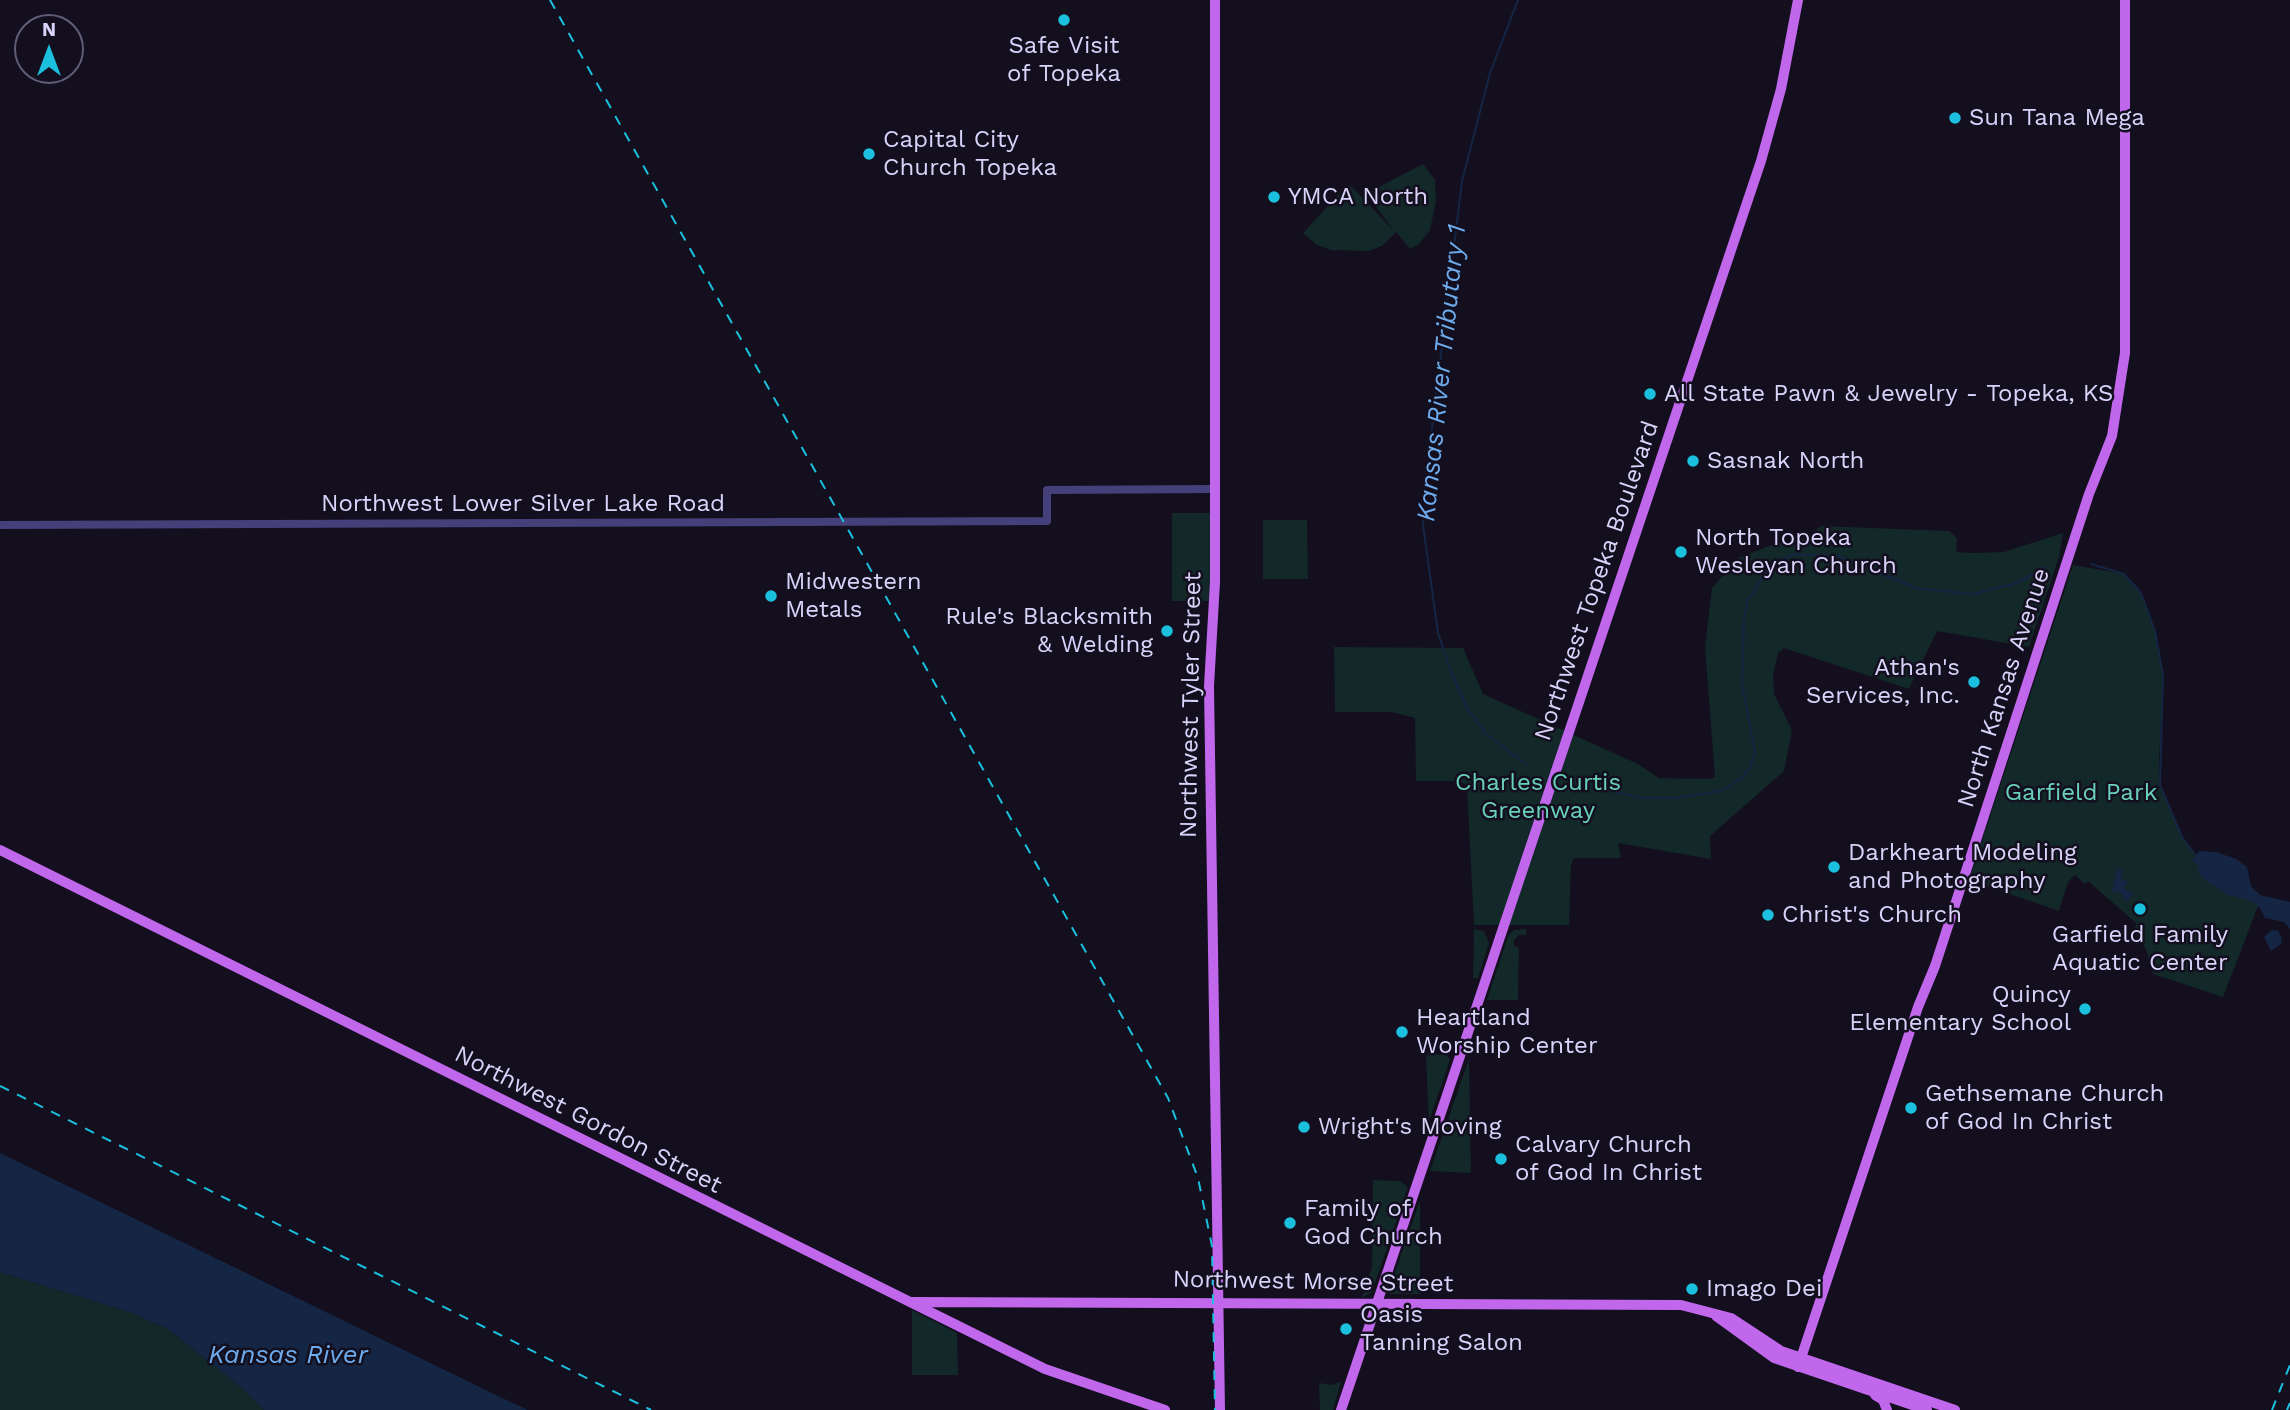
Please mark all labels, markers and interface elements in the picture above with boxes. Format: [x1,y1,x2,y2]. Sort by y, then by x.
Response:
marker: Safe Visit of Topeka [1056,12,1072,28]
north arrow [14,14,84,84]
text: N [42,18,56,41]
place label: Safe Visit of Topeka [1007,32,1121,88]
place label: Sun Tana Mega [1969,104,2145,132]
marker: Sun Tana Mega [1947,110,1963,126]
place label: Capital City Church Topeka [883,126,1057,182]
marker: Capital City Church Topeka [861,146,877,162]
place label: YMCA North [1288,183,1428,211]
marker: YMCA North [1266,189,1282,205]
water label: Kansas River Tributary 1 [1411,223,1473,523]
place label: All State Pawn & Jewelry - Topeka, KS [1664,380,2113,408]
marker: All State Pawn & Jewelry - Topeka, KS [1642,386,1658,402]
street label: Northwest Topeka Boulevard [1529,417,1665,745]
place label: Sasnak North [1707,447,1864,475]
marker: Sasnak North [1685,453,1701,469]
street label: Northwest Lower Silver Lake Road [321,490,725,518]
place label: North Topeka Wesleyan Church [1695,524,1897,580]
marker: North Topeka Wesleyan Church [1673,544,1689,560]
street label: North Kansas Avenue [1952,565,2056,811]
place label: Midwestern Metals [785,568,922,624]
street label: Northwest Tyler Street [1174,572,1208,838]
marker: Midwestern Metals [763,588,779,604]
place label: Rule's Blacksmith & Welding [945,603,1153,659]
marker: Rule's Blacksmith & Welding [1159,623,1175,639]
place label: Athan's Services, Inc. [1806,654,1960,710]
marker: Athan's Services, Inc. [1966,674,1982,690]
park label: Charles Curtis Greenway [1455,769,1621,825]
park label: Garfield Park [2005,779,2157,807]
place label: Darkheart Modeling and Photography [1848,839,2077,895]
marker: Darkheart Modeling and Photography [1826,859,1842,875]
place label: Christ's Church [1782,901,1962,929]
marker: Garfield Family Aquatic Center [2132,901,2148,917]
marker: Christ's Church [1760,907,1776,923]
place label: Garfield Family Aquatic Center [2052,921,2228,977]
place label: Quincy Elementary School [1849,981,2071,1037]
marker: Quincy Elementary School [2077,1001,2093,1017]
place label: Heartland Worship Center [1416,1004,1598,1060]
marker: Heartland Worship Center [1394,1024,1410,1040]
street label: Northwest Gordon Street [450,1040,726,1200]
place label: Gethsemane Church of God In Christ [1925,1080,2164,1136]
marker: Gethsemane Church of God In Christ [1903,1100,1919,1116]
place label: Wright's Moving [1318,1113,1501,1141]
marker: Wright's Moving [1296,1119,1312,1135]
place label: Calvary Church of God In Christ [1515,1131,1702,1187]
marker: Calvary Church of God In Christ [1493,1151,1509,1167]
place label: Family of God Church [1304,1195,1443,1251]
marker: Family of God Church [1282,1215,1298,1231]
street label: Northwest Morse Street [1172,1265,1454,1299]
place label: Imago Dei [1706,1275,1822,1303]
marker: Imago Dei [1684,1281,1700,1297]
place label: Oasis Tanning Salon [1360,1301,1523,1357]
marker: Oasis Tanning Salon [1338,1321,1354,1337]
water label: Kansas River [208,1339,368,1371]

